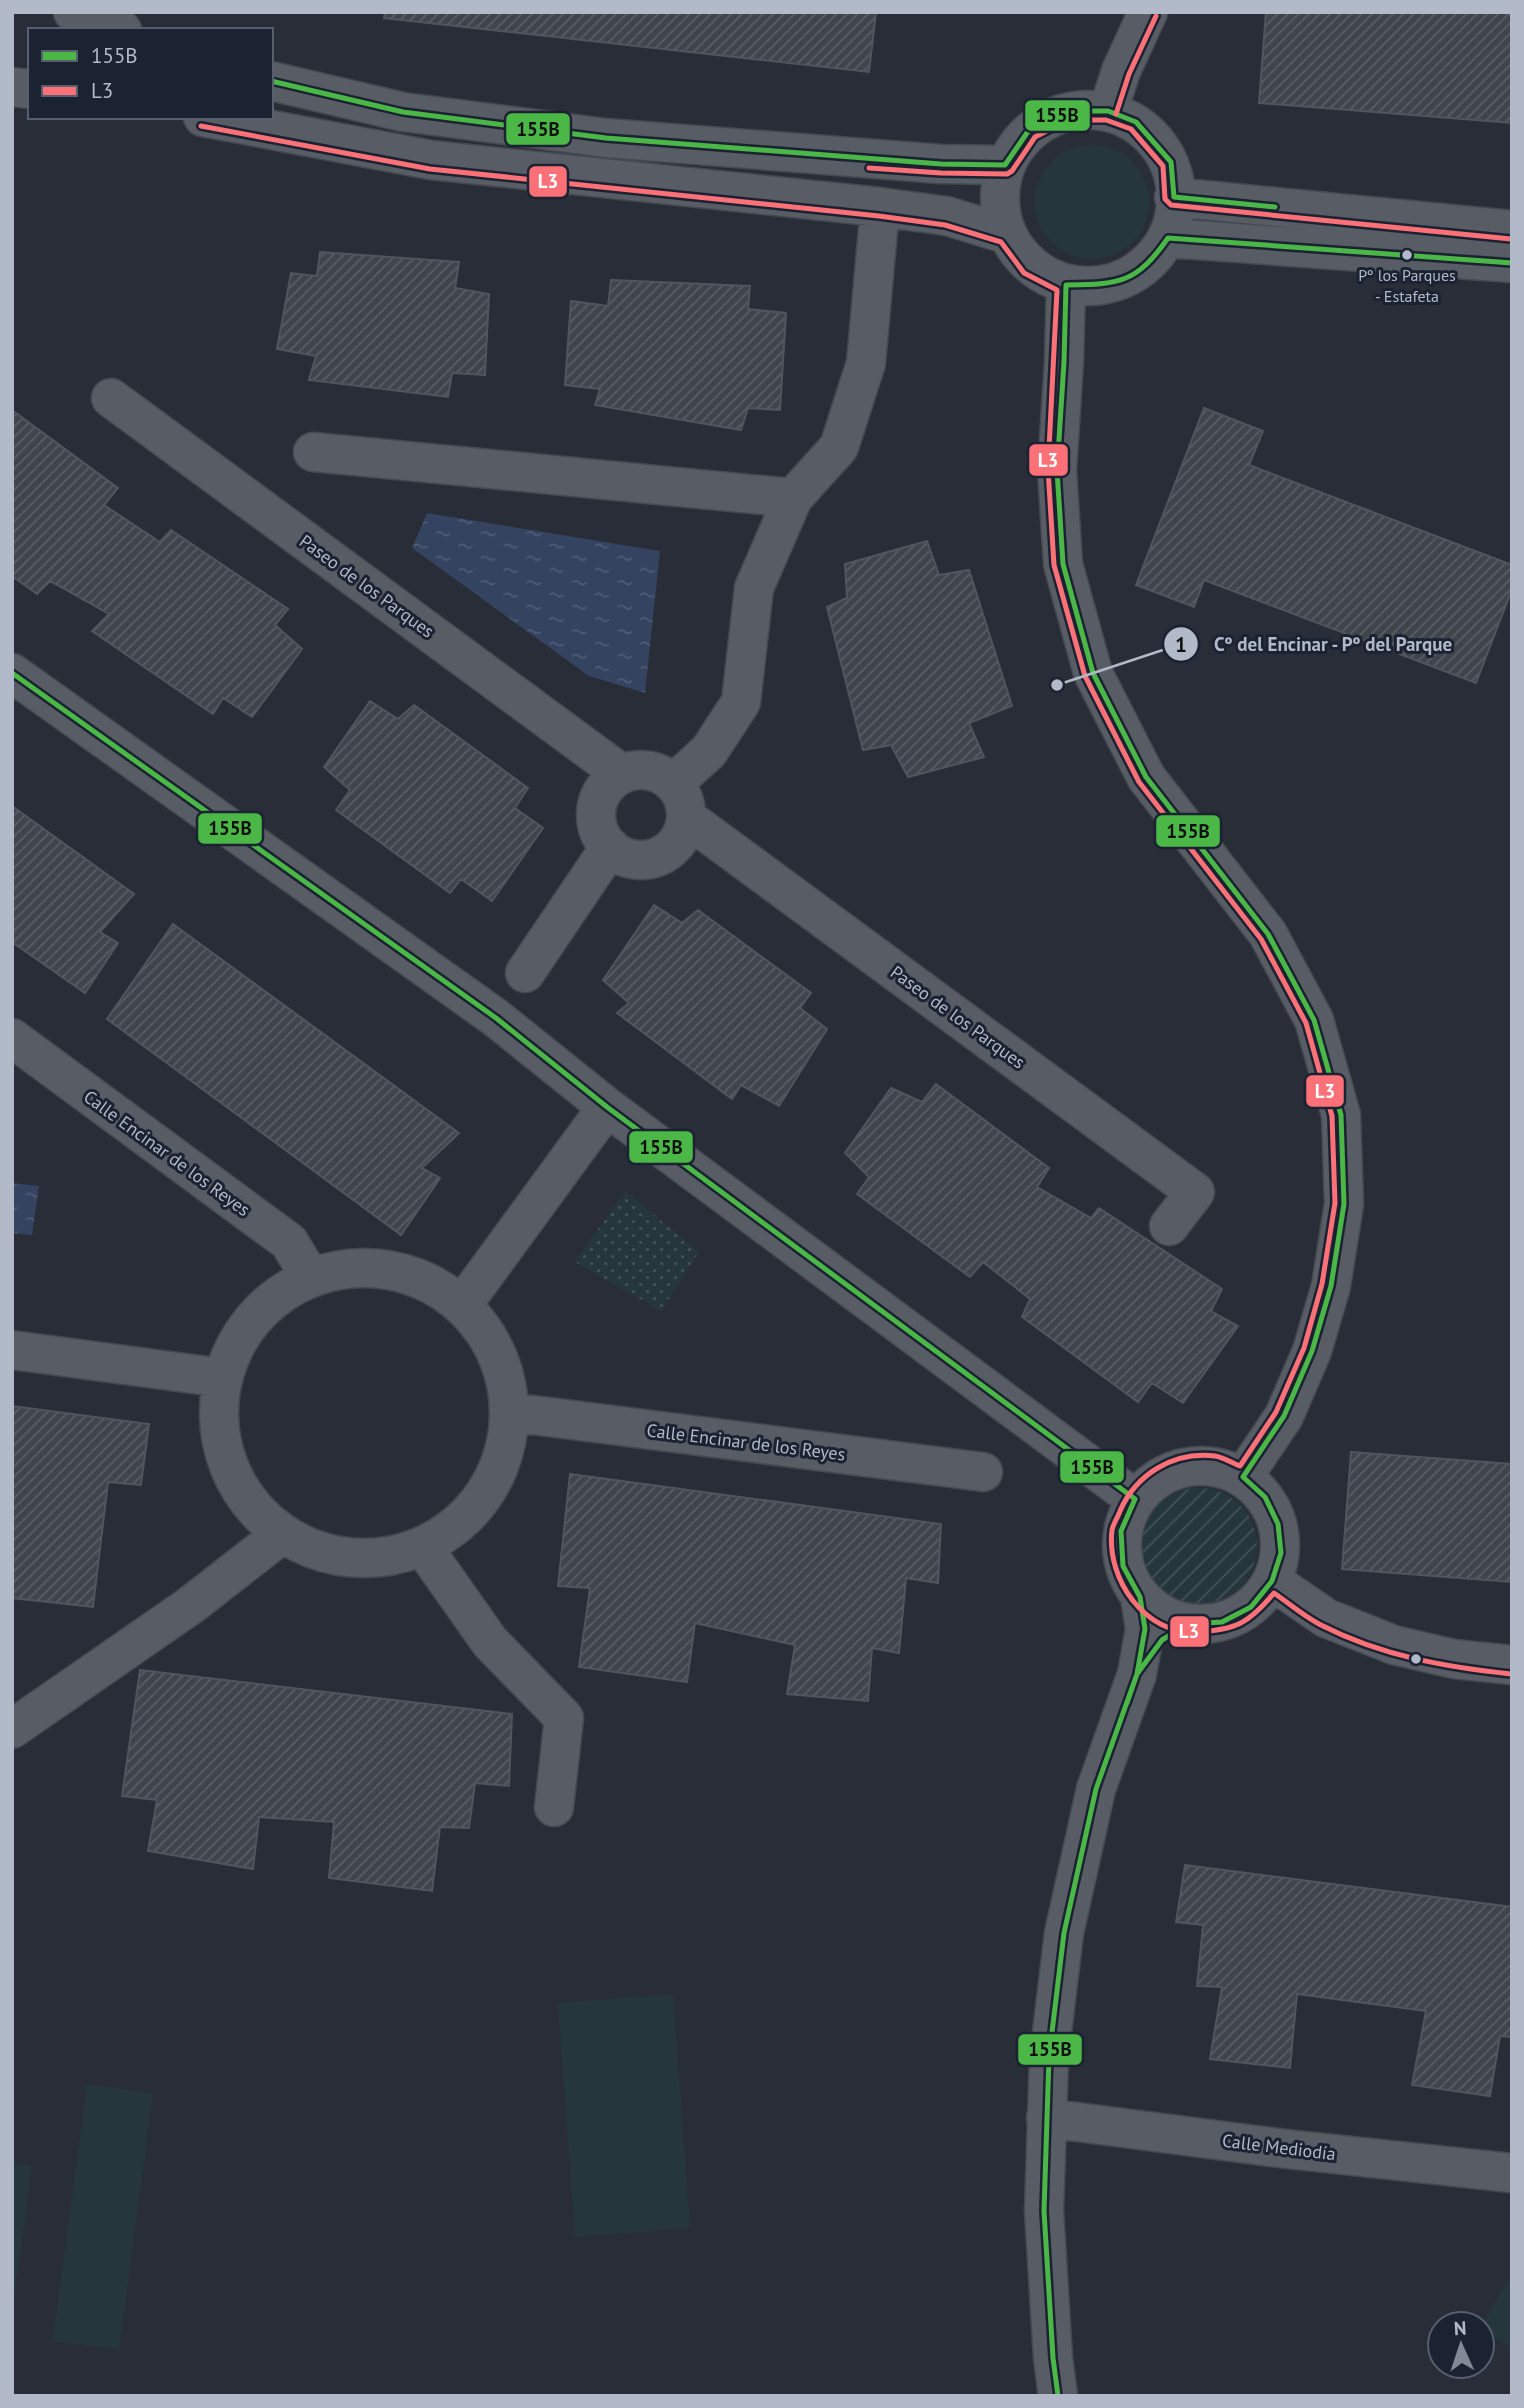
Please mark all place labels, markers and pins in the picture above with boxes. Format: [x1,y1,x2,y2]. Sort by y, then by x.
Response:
marker: Pº los Parques - Estafeta [1400,248,1414,262]
place label: Pº los Parques - Estafeta [1358,265,1456,306]
callout: Cº del Encinar - Pº del Parque [1164,624,1467,664]
unlabelled marker [1409,1652,1423,1666]

